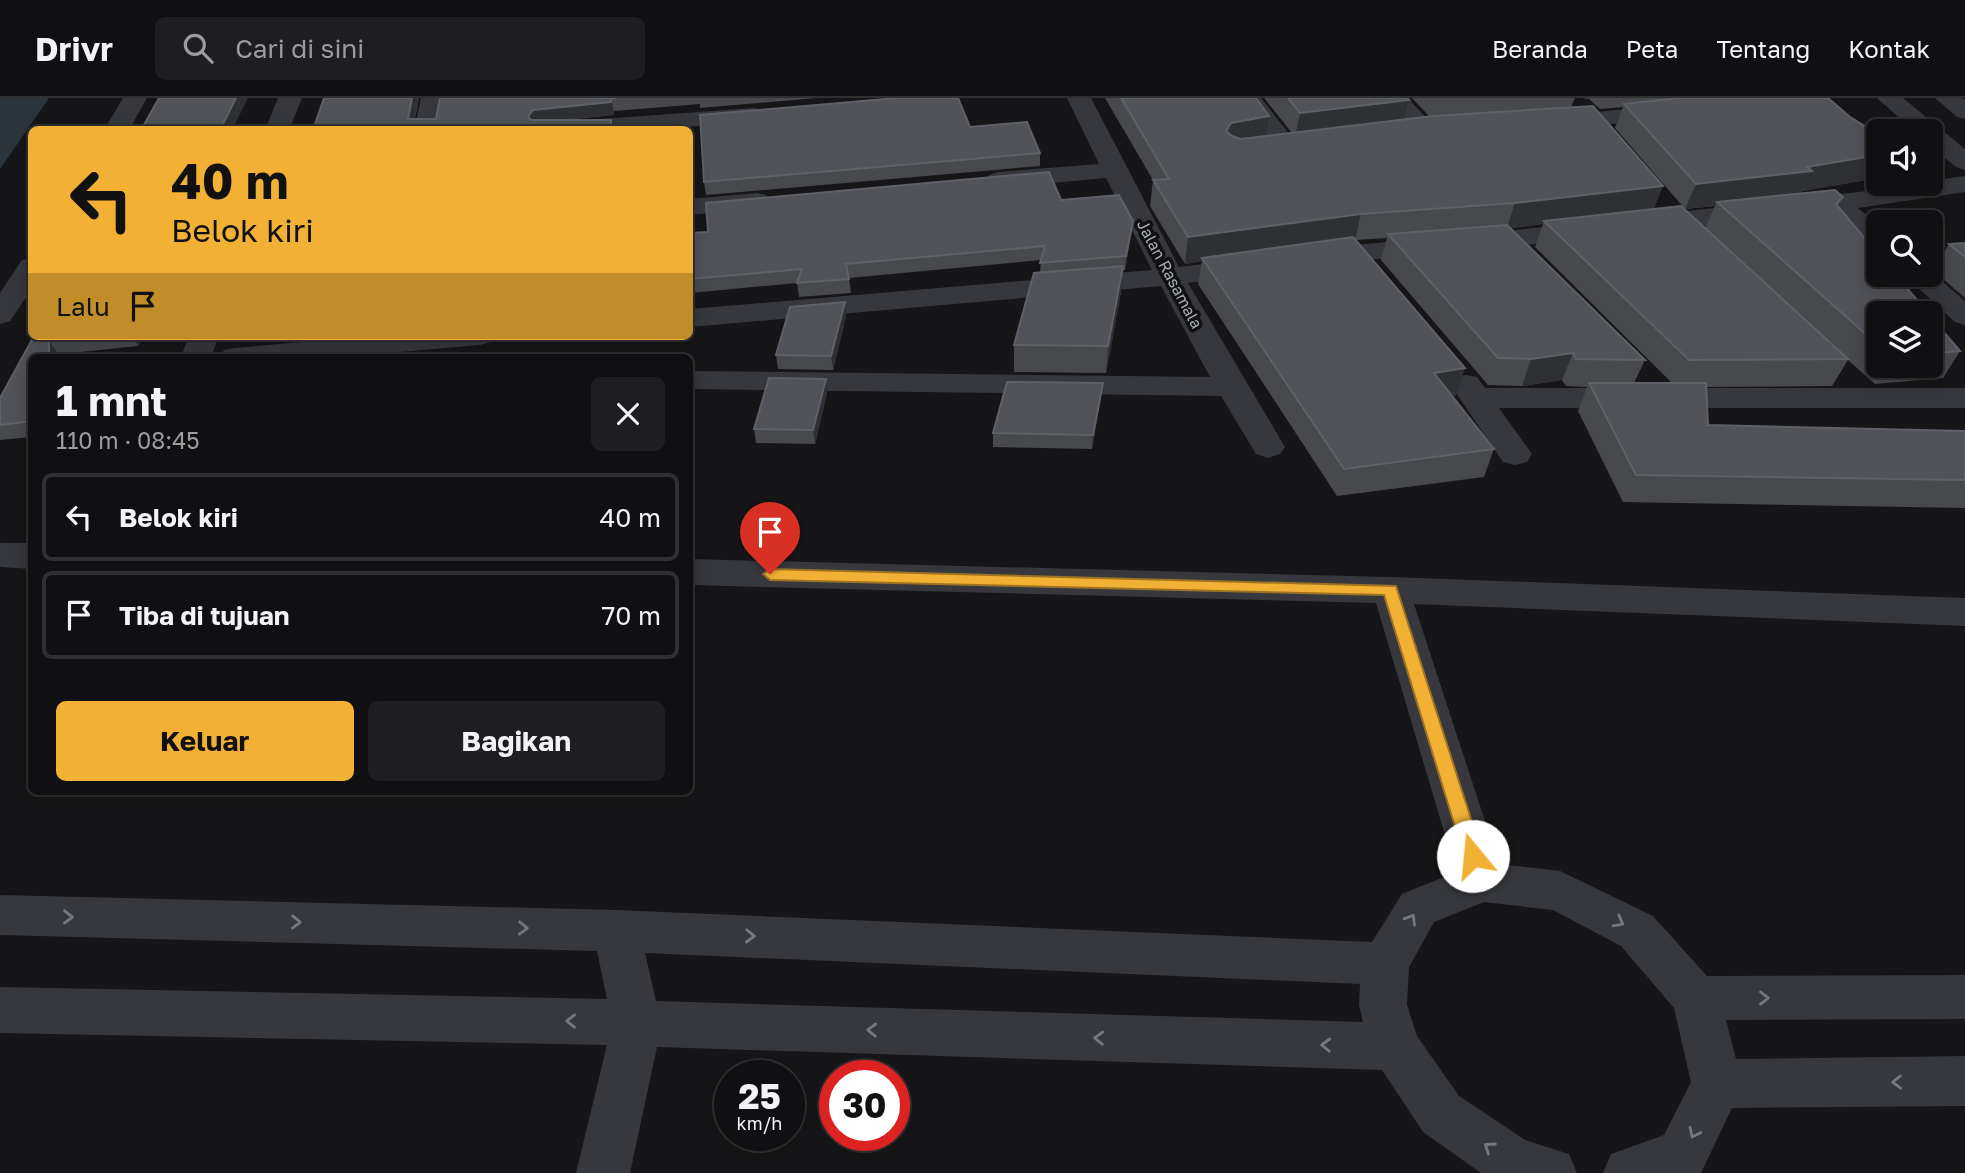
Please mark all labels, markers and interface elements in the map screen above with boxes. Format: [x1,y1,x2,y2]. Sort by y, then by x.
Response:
search box [155,17,645,80]
text: Drivr [35,29,113,68]
icon: search [179,29,217,67]
text: Cari di sini [235,33,364,64]
text: Beranda [1492,34,1588,63]
text: Peta [1626,34,1678,63]
text: Tentang [1716,34,1810,63]
text: Kontak [1848,34,1930,63]
map controls [1866,119,1943,378]
button: sound [1866,119,1943,196]
text: 40 m [171,151,289,210]
icon: left [56,154,147,245]
button: search [1866,210,1943,287]
text: Belok kiri [171,211,314,249]
street label: Jalan Rasamala [1133,216,1207,332]
icon: arrive [124,287,162,325]
text: Lalu [56,291,110,322]
button: layers [1866,301,1943,378]
text: 1 mnt [56,375,167,425]
button: close [591,377,665,451]
text: 110 m · 08:45 [56,426,200,454]
icon: left [60,498,98,536]
text: Belok kiri [119,502,238,533]
text: 40 m [600,502,661,533]
pin [740,502,800,574]
icon: arrive [751,513,789,551]
icon: arrive [60,596,98,634]
text: Tiba di tujuan [119,600,289,631]
text: 70 m [602,600,661,631]
button: Keluar [56,701,354,781]
button: Bagikan [368,701,665,781]
position arrow [1436,819,1510,893]
one-way arrow [63,909,74,924]
one-way arrow [1403,914,1416,927]
one-way arrow [1612,914,1624,927]
one-way arrow [290,915,301,930]
one-way arrow [518,921,529,936]
one-way arrow [745,929,756,944]
one-way arrow [1759,990,1770,1006]
one-way arrow [565,1014,576,1029]
one-way arrow [866,1023,877,1038]
one-way arrow [1093,1030,1104,1045]
one-way arrow [1321,1037,1332,1052]
speed limit sign: 30 [819,1060,910,1151]
one-way arrow [1891,1074,1902,1089]
text: 25 [738,1075,781,1117]
text: km/h [737,1112,782,1134]
one-way arrow [1688,1126,1702,1138]
one-way arrow [1484,1143,1497,1155]

